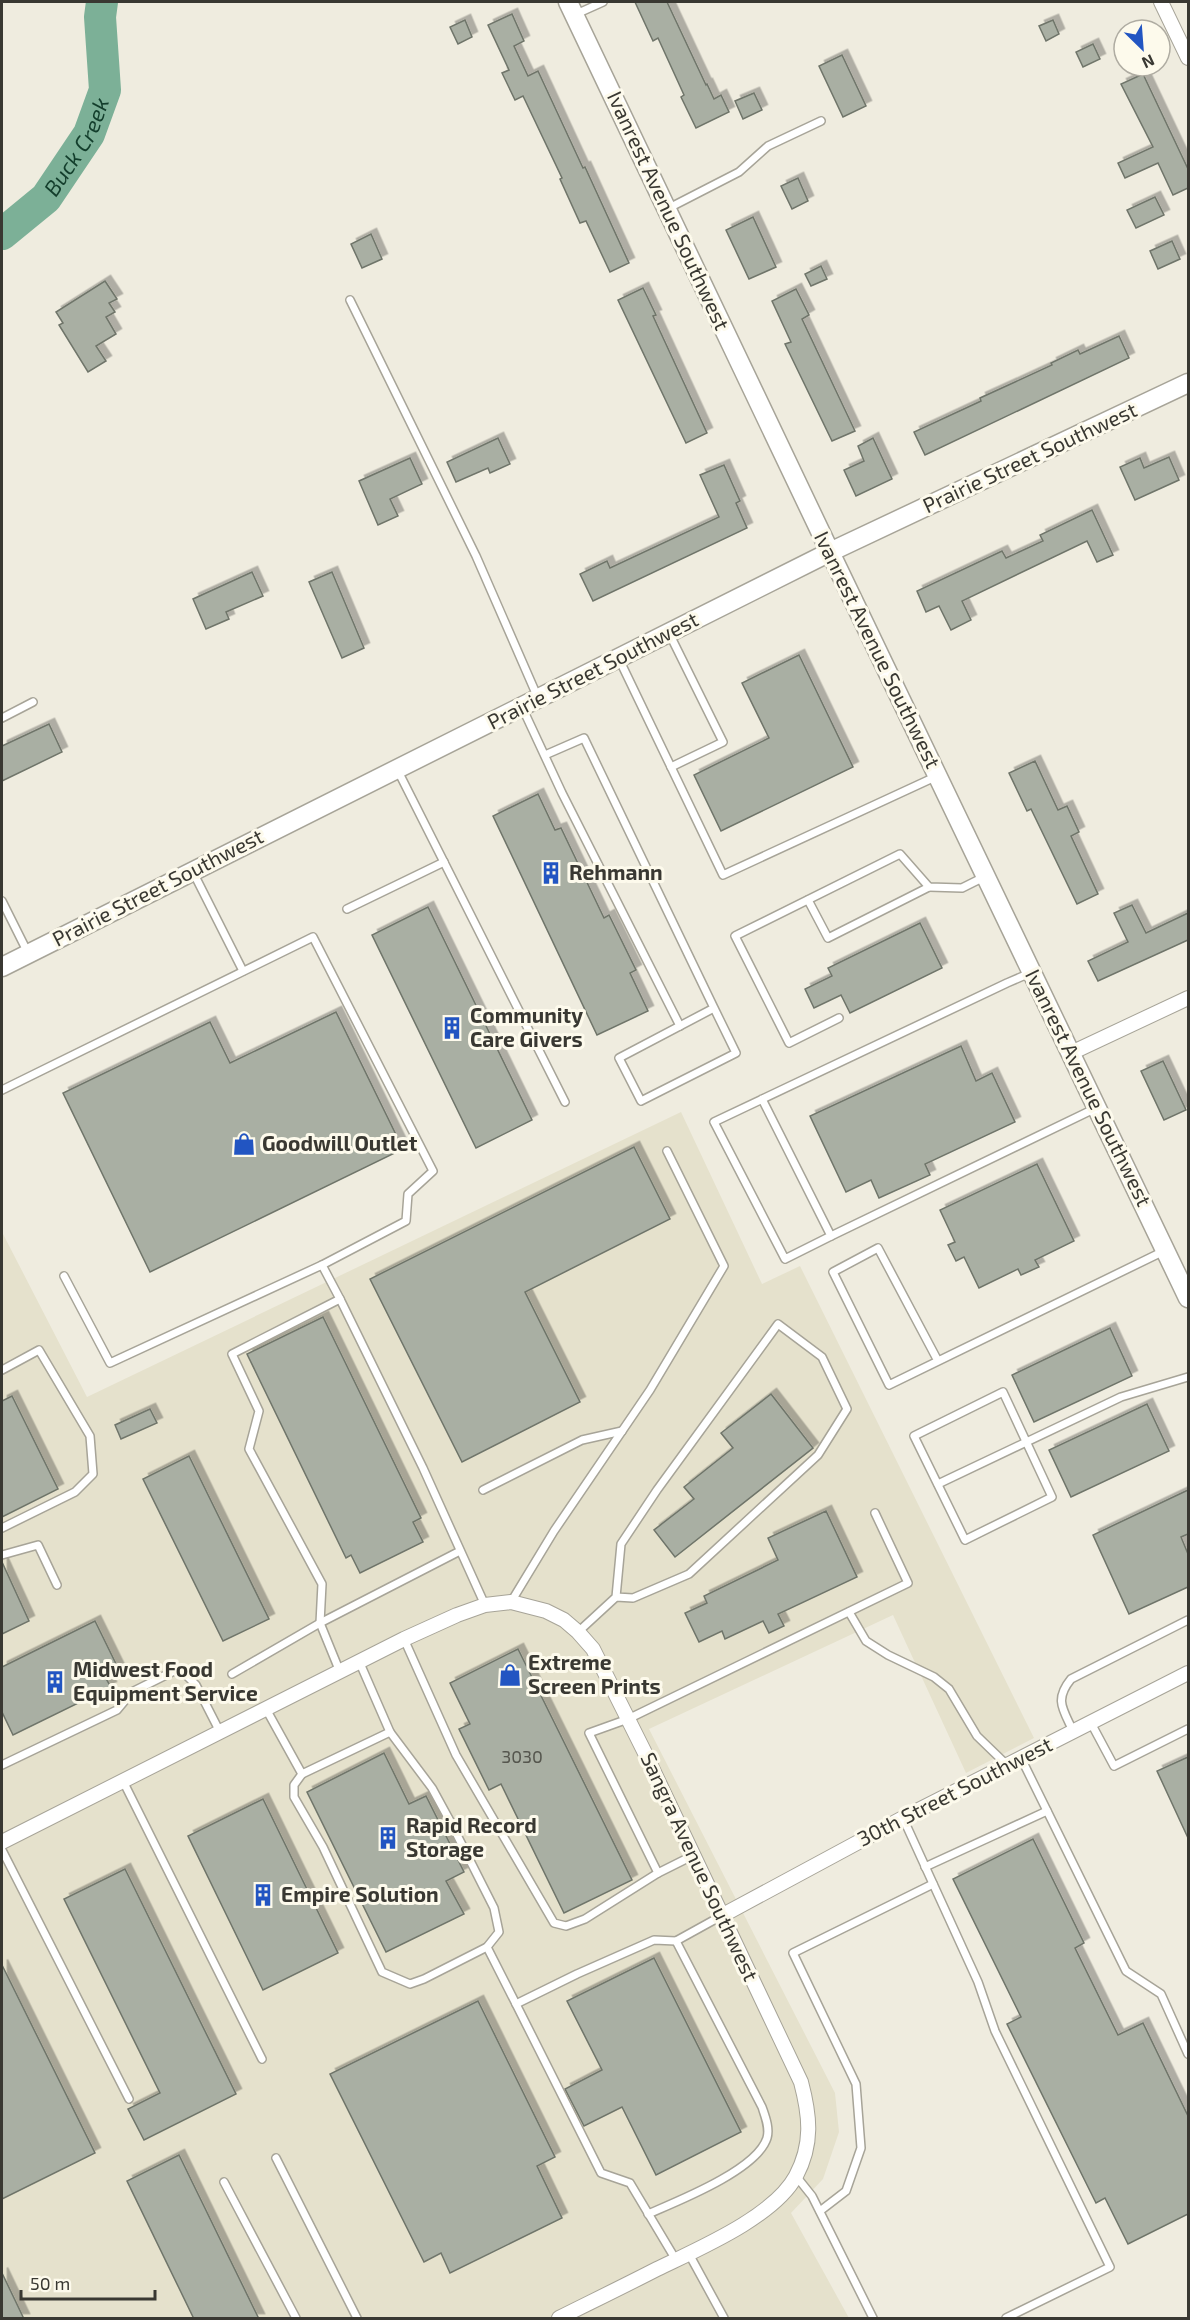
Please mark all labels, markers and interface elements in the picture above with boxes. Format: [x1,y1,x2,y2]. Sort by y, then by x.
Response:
north arrow [1112,18,1172,78]
text: N [1139,51,1158,73]
street label: Ivanrest Avenue Southwest [603,87,736,334]
water label: Buck Creek [37,94,113,200]
street label: Prairie Street Southwest [918,396,1140,517]
street label: Ivanrest Avenue Southwest [810,527,947,772]
street label: Prairie Street Southwest [483,606,702,734]
street label: Prairie Street Southwest [48,823,267,951]
place label: Rehmann [569,859,663,884]
building icon: Rehmann [538,860,564,886]
street label: Ivanrest Avenue Southwest [1021,965,1158,1210]
place label: Community Care Givers [470,1002,583,1051]
building icon: Community Care Givers [439,1015,465,1041]
place label: Goodwill Outlet [262,1130,418,1155]
shop icon: Goodwill Outlet [231,1131,257,1157]
place label: Extreme Screen Prints [528,1649,661,1698]
place label: Midwest Food Equipment Service [73,1656,258,1705]
shop icon: Extreme Screen Prints [497,1662,523,1688]
building icon: Midwest Food Equipment Service [42,1669,68,1695]
street label: 30th Street Southwest [853,1731,1056,1851]
house number: 3030 [501,1745,543,1767]
street label: Sangra Avenue Southwest [636,1748,764,1985]
place label: Rapid Record Storage [406,1812,537,1861]
building icon: Rapid Record Storage [375,1825,401,1851]
place label: Empire Solution [281,1881,439,1906]
building icon: Empire Solution [250,1882,276,1908]
scale bar [21,2263,154,2301]
text: 50 m [30,2272,70,2294]

